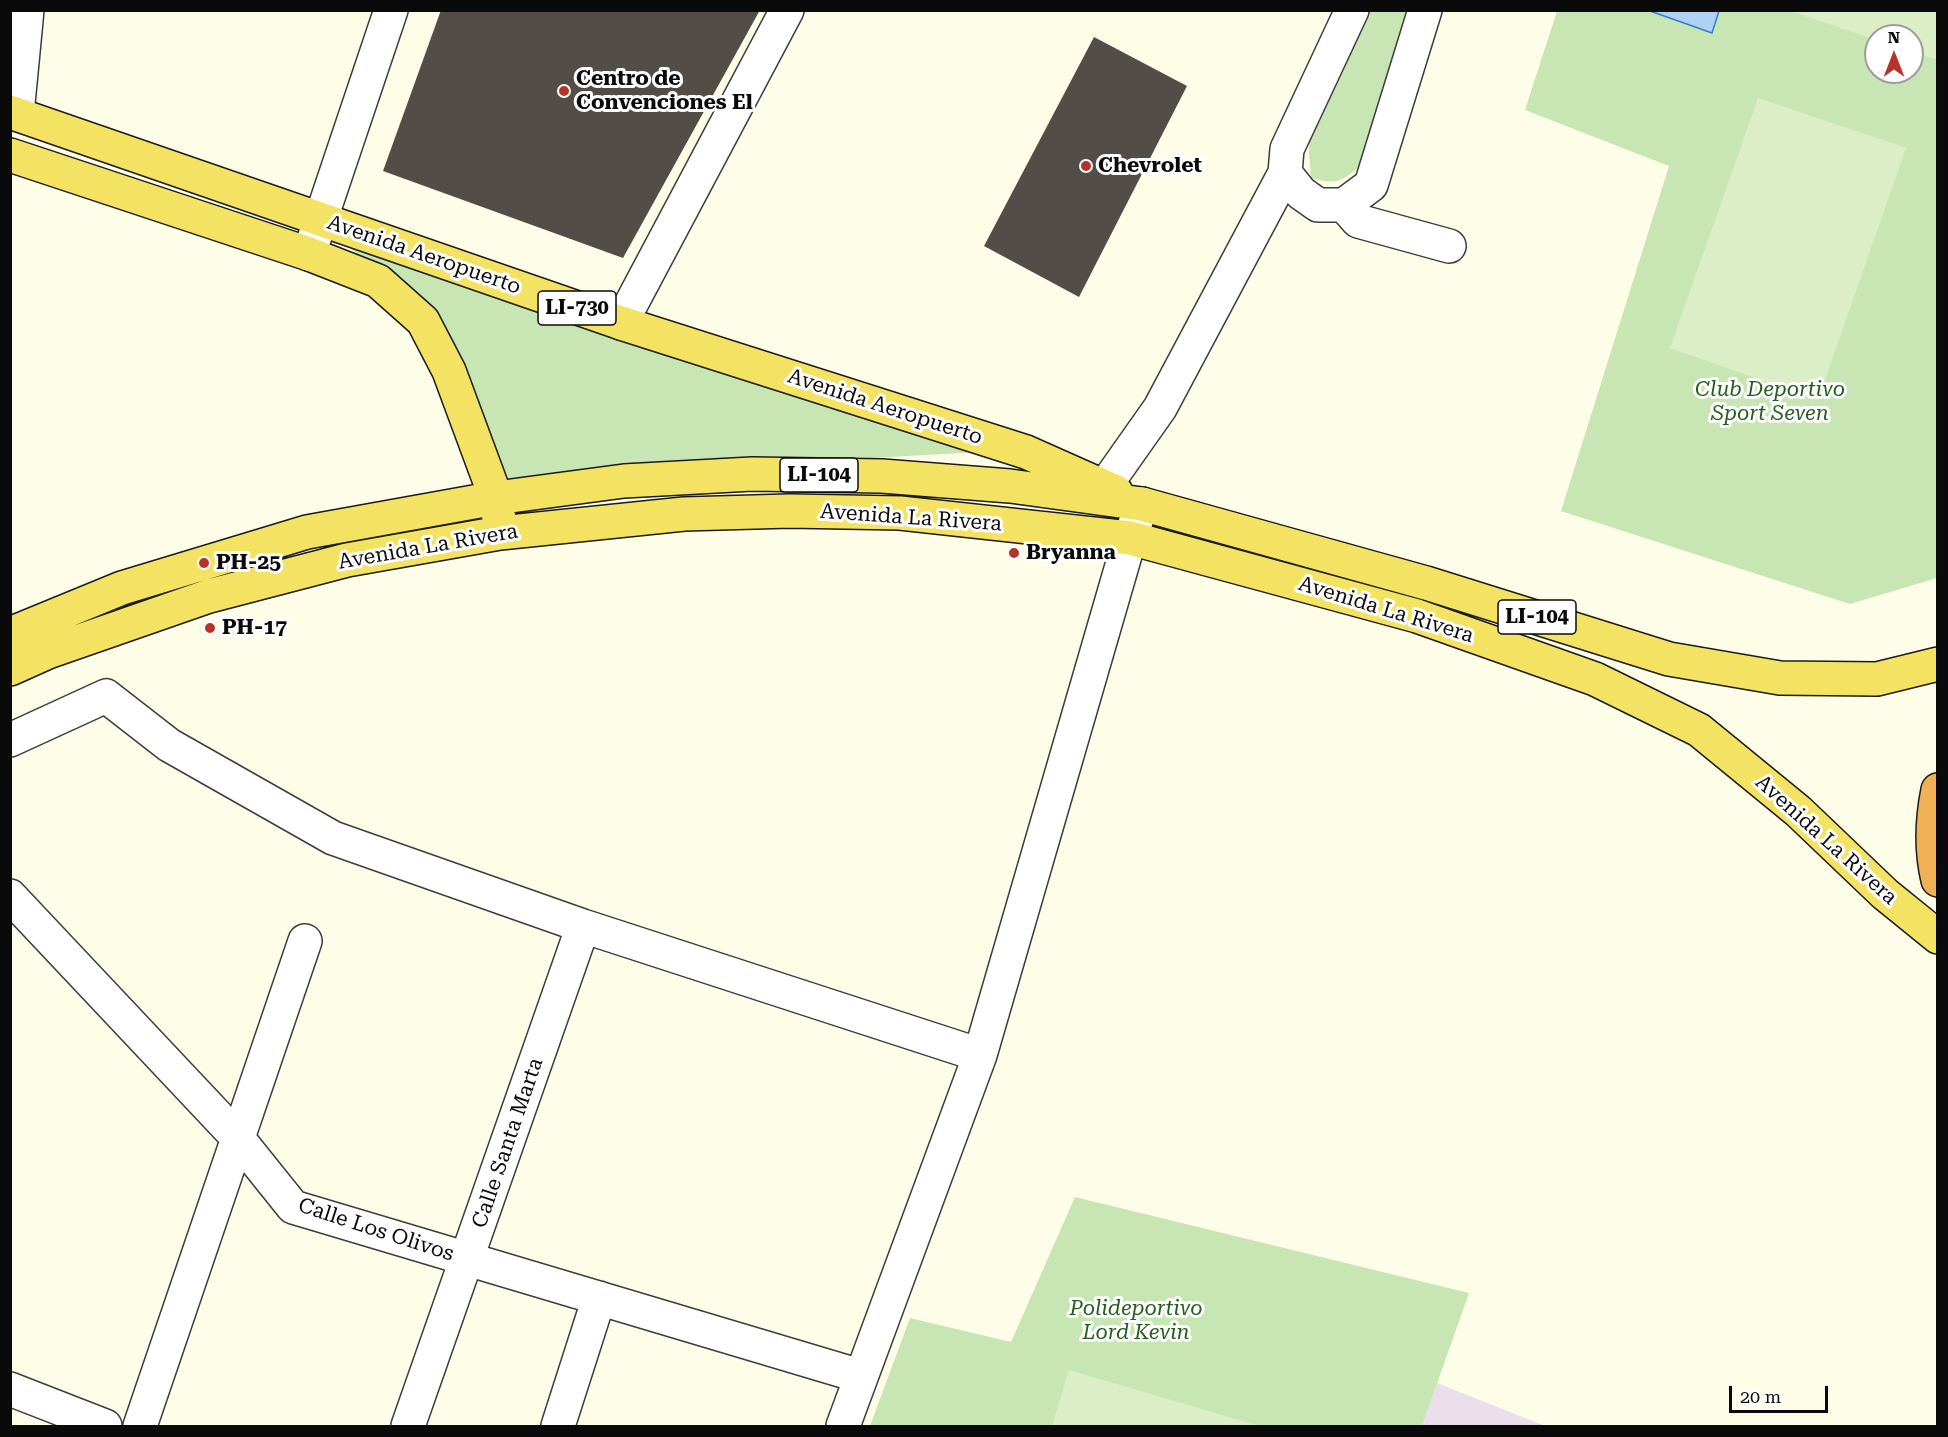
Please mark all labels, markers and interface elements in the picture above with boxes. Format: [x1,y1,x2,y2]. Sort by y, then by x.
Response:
north arrow [1864,24,1924,84]
text: N [1888,28,1900,47]
place label: Centro de Convenciones El [576,66,753,116]
marker: Centro de Convenciones El [557,84,571,98]
place label: Chevrolet [1098,153,1202,179]
marker: Chevrolet [1079,159,1093,173]
street label: Avenida Aeropuerto [324,210,524,300]
road number: LI-730 [538,291,616,325]
street label: Avenida Aeropuerto [785,364,985,450]
park label: Club Deportivo Sport Seven [1695,377,1845,427]
road number: LI-104 [780,458,858,492]
street label: Avenida La Rivera [819,499,1003,537]
street label: Avenida La Rivera [336,519,520,575]
place label: Bryanna [1026,540,1116,566]
marker: Bryanna [1007,546,1021,560]
place label: PH-25 [216,550,281,576]
marker: PH-25 [197,556,211,570]
street label: Avenida La Rivera [1295,571,1477,649]
road number: LI-104 [1498,600,1576,634]
place label: PH-17 [222,615,287,641]
marker: PH-17 [203,621,217,635]
street label: Avenida La Rivera [1750,770,1902,910]
street label: Calle Santa Marta [467,1055,549,1231]
street label: Calle Los Olivos [295,1193,457,1267]
park label: Polideportivo Lord Kevin [1069,1296,1203,1346]
scale bar [1732,1374,1831,1412]
text: 20 m [1740,1386,1781,1407]

